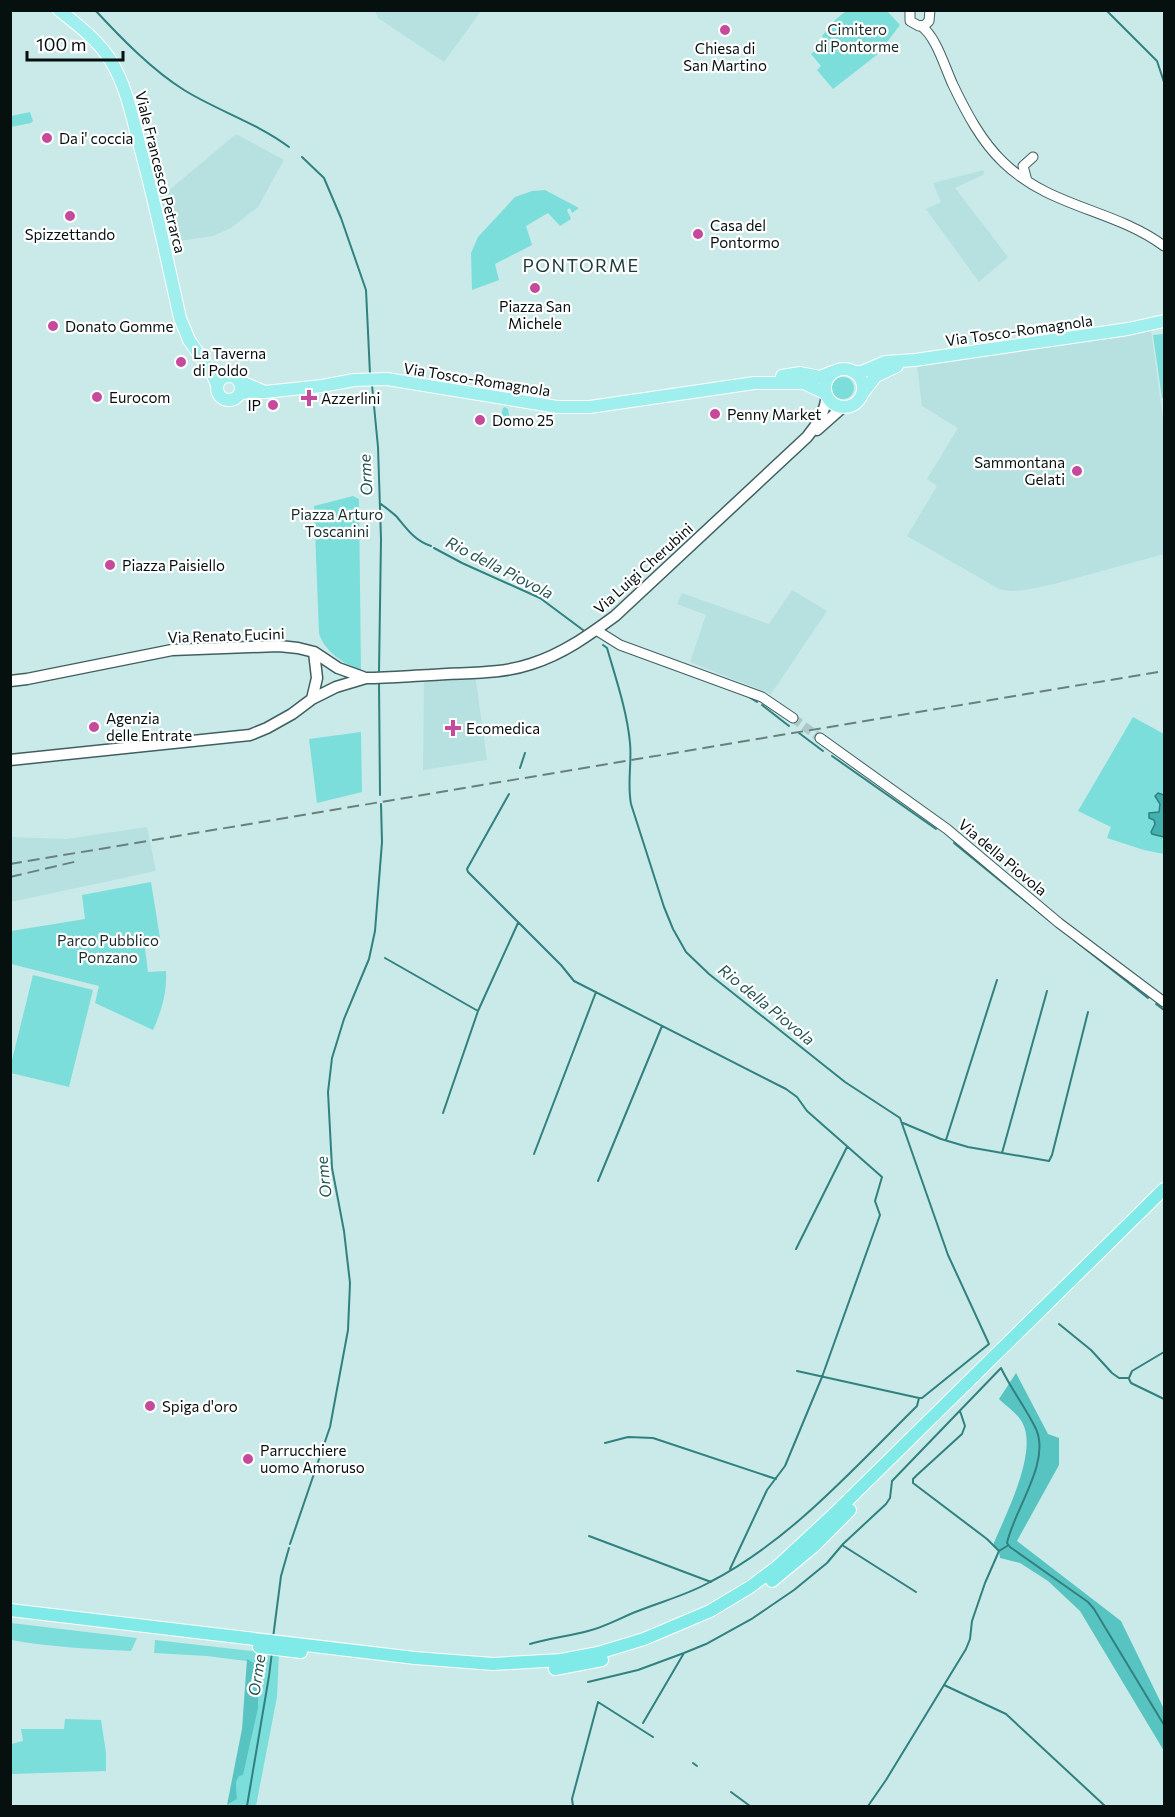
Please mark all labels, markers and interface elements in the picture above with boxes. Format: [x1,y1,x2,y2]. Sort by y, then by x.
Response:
park label: Cimitero di Pontorme [815,20,899,55]
marker: Chiesa di San Martino [718,23,732,37]
scale bar [27,24,123,62]
text: 100 m [36,33,86,55]
place label: Chiesa di San Martino [683,39,767,74]
street label: Viale Francesco Petrarca [132,89,190,255]
place label: Da i' coccia [59,129,133,147]
marker: Da i' coccia [40,131,54,145]
marker: Spizzettando [63,209,77,223]
place label: Casa del Pontormo [710,216,780,251]
place label: Spizzettando [25,225,115,243]
marker: Casa del Pontormo [691,227,705,241]
district label: PONTORME [522,254,640,276]
marker: Piazza San Michele [528,281,542,295]
place label: Piazza San Michele [499,297,571,332]
street label: Via Tosco-Romagnola [944,311,1094,349]
place label: Donato Gomme [65,317,173,335]
marker: Donato Gomme [46,319,60,333]
place label: La Taverna di Poldo [193,344,266,379]
marker: La Taverna di Poldo [174,355,188,369]
street label: Via Tosco-Romagnola [402,358,552,400]
place label: Eurocom [109,388,170,406]
place label: Azzerlini [321,389,380,407]
marker: Eurocom [90,390,104,404]
marker: Azzerlini [302,391,316,405]
place label: IP [247,396,261,414]
marker: IP [266,398,280,412]
place label: Penny Market [727,405,822,423]
marker: Penny Market [708,407,722,421]
place label: Domo 25 [492,411,554,429]
marker: Domo 25 [473,413,487,427]
water label: Orme [354,453,376,496]
place label: Sammontana Gelati [974,453,1065,488]
marker: Sammontana Gelati [1070,464,1084,478]
park label: Piazza Arturo Toscanini [291,505,383,540]
street label: Via Luigi Cherubini [590,519,696,617]
water label: Rio della Piovola [443,532,557,602]
place label: Piazza Paisiello [122,556,225,574]
marker: Piazza Paisiello [103,558,117,572]
street label: Via Renato Fucini [167,624,285,646]
place label: Agenzia delle Entrate [106,709,192,744]
marker: Ecomedica [444,719,462,737]
place label: Ecomedica [466,719,540,737]
marker: Agenzia delle Entrate [87,720,101,734]
street label: Via della Piovola [955,815,1051,899]
park label: Parco Pubblico Ponzano [57,931,159,966]
water label: Rio della Piovola [715,960,819,1048]
water label: Orme [311,1155,335,1199]
place label: Spiga d'oro [162,1397,238,1415]
marker: Spiga d'oro [143,1399,157,1413]
place label: Parrucchiere uomo Amoruso [260,1441,365,1476]
marker: Parrucchiere uomo Amoruso [241,1452,255,1466]
water label: Orme [243,1652,269,1697]

